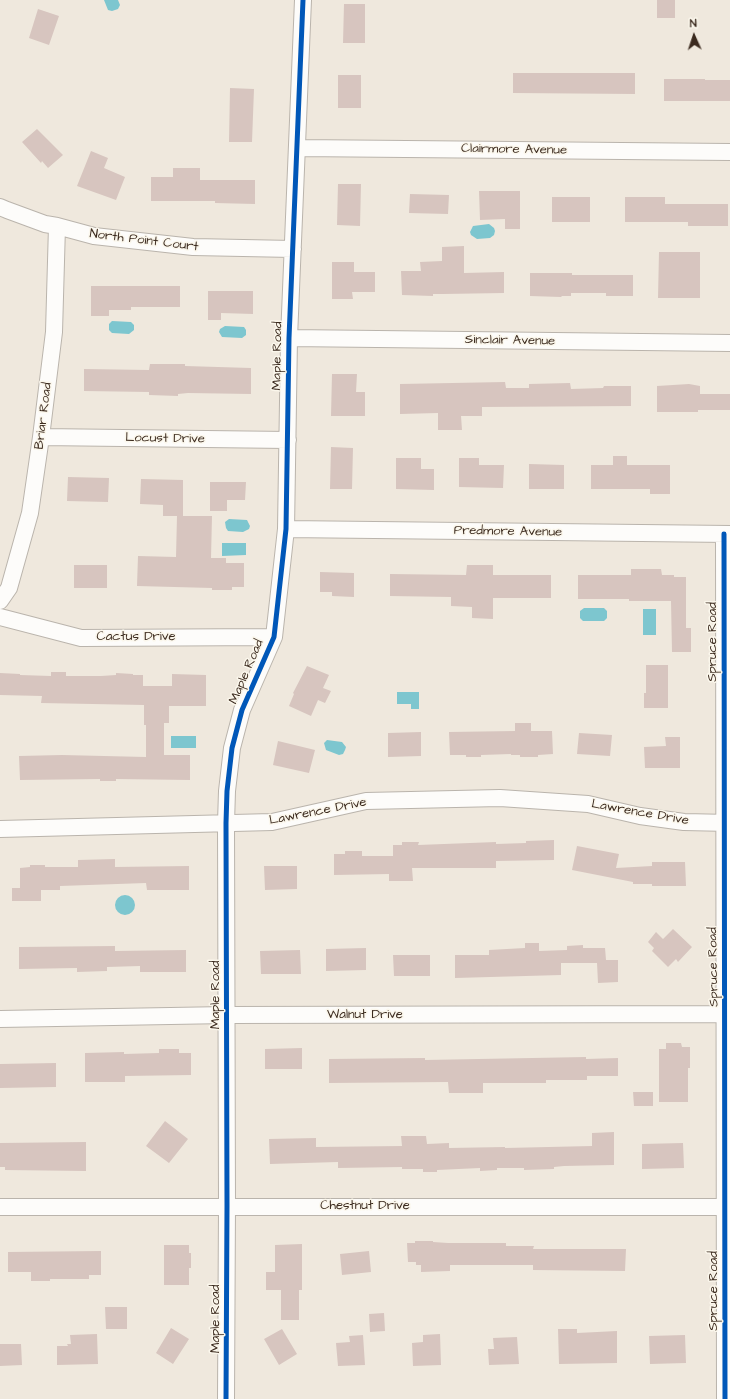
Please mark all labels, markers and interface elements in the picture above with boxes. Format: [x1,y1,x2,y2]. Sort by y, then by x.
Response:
north arrow [674,16,714,56]
text: N [690,16,697,31]
street label: Clairmore Avenue [461,141,567,159]
street label: North Point Court [89,227,199,255]
street label: Maple Road [270,321,286,391]
street label: Sinclair Avenue [465,332,555,350]
street label: Briar Road [32,382,56,450]
street label: Locust Drive [125,431,205,447]
street label: Predmore Avenue [454,523,562,541]
street label: Spruce Road [705,602,721,682]
street label: Cactus Drive [97,629,175,645]
street label: Maple Road [226,637,268,707]
street label: Lawrence Drive [268,795,368,829]
street label: Lawrence Drive [590,797,690,829]
street label: Spruce Road [706,927,722,1007]
street label: Maple Road [208,961,224,1029]
street label: Walnut Drive [327,1007,403,1023]
street label: Chestnut Drive [320,1198,410,1214]
street label: Spruce Road [706,1251,722,1331]
street label: Maple Road [208,1285,224,1353]

